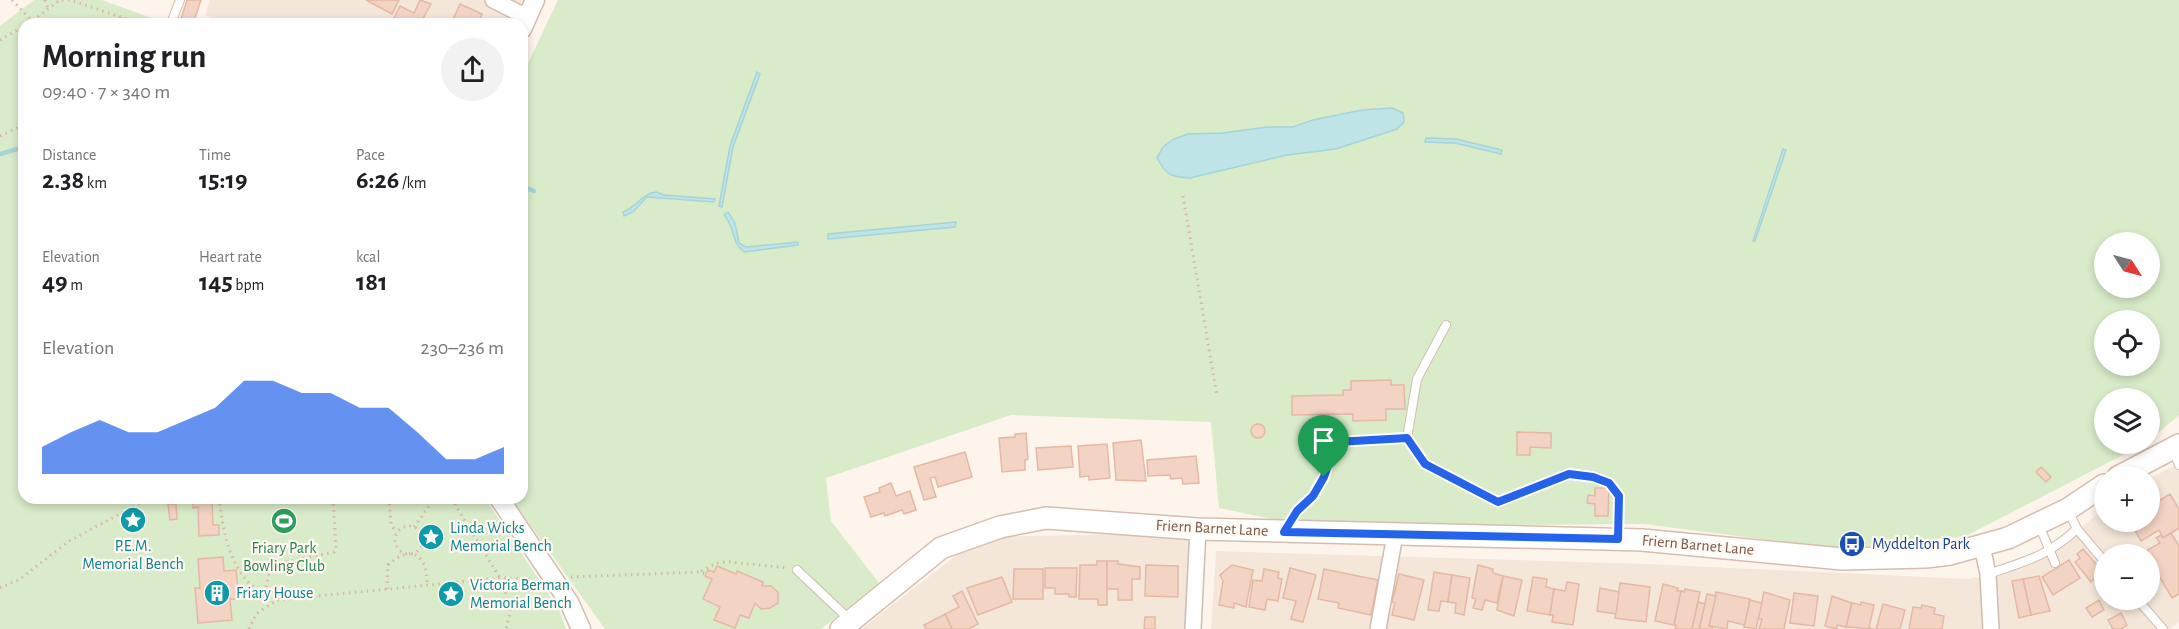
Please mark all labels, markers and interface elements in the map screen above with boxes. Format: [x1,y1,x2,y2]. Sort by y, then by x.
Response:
button: share [441,38,504,101]
text: Morning run [42,41,206,74]
text: 09:40 · 7 × 340 m [42,82,170,102]
text: Distance [42,147,96,163]
text: Time [199,147,231,163]
text: Pace [356,147,385,163]
text: 2.38 [42,167,84,193]
text: 15:19 [199,167,247,193]
text: 6:26 [356,167,399,193]
text: km [84,175,107,191]
text: /km [399,175,427,191]
north arrow [2094,232,2160,298]
map controls [2094,232,2160,610]
text: Elevation [42,249,100,265]
text: Heart rate [199,249,262,265]
text: kcal [356,249,380,265]
text: 49 [42,269,68,295]
text: 145 [199,269,233,295]
text: 181 [356,269,388,295]
text: m [68,277,83,293]
text: bpm [233,277,264,293]
button: locate [2094,310,2160,376]
text: Elevation [42,338,114,358]
text: 230–236 m [421,338,504,358]
button: layers [2094,388,2160,454]
pin [1298,415,1349,477]
icon: arrive [1307,424,1340,457]
button: + [2094,466,2160,532]
place icon: P.E.M. Memorial Bench [118,505,148,535]
sports icon: Friary Park Bowling Club [269,506,299,536]
street label: Friern Barnet Lane [1155,517,1269,539]
place label: Linda Wicks Memorial Bench [450,520,552,554]
place icon: Linda Wicks Memorial Bench [416,522,446,552]
bus stop icon: Myddelton Park [1837,529,1867,559]
street label: Friern Barnet Lane [1641,532,1755,558]
place label: Myddelton Park [1872,536,1971,553]
place label: P.E.M. Memorial Bench [82,538,184,572]
place label: Friary Park Bowling Club [243,540,325,574]
button: − [2094,544,2160,610]
place label: Victoria Berman Memorial Bench [470,577,572,611]
building icon: Friary House [202,578,232,608]
place icon: Victoria Berman Memorial Bench [436,579,466,609]
place label: Friary House [236,585,313,602]

